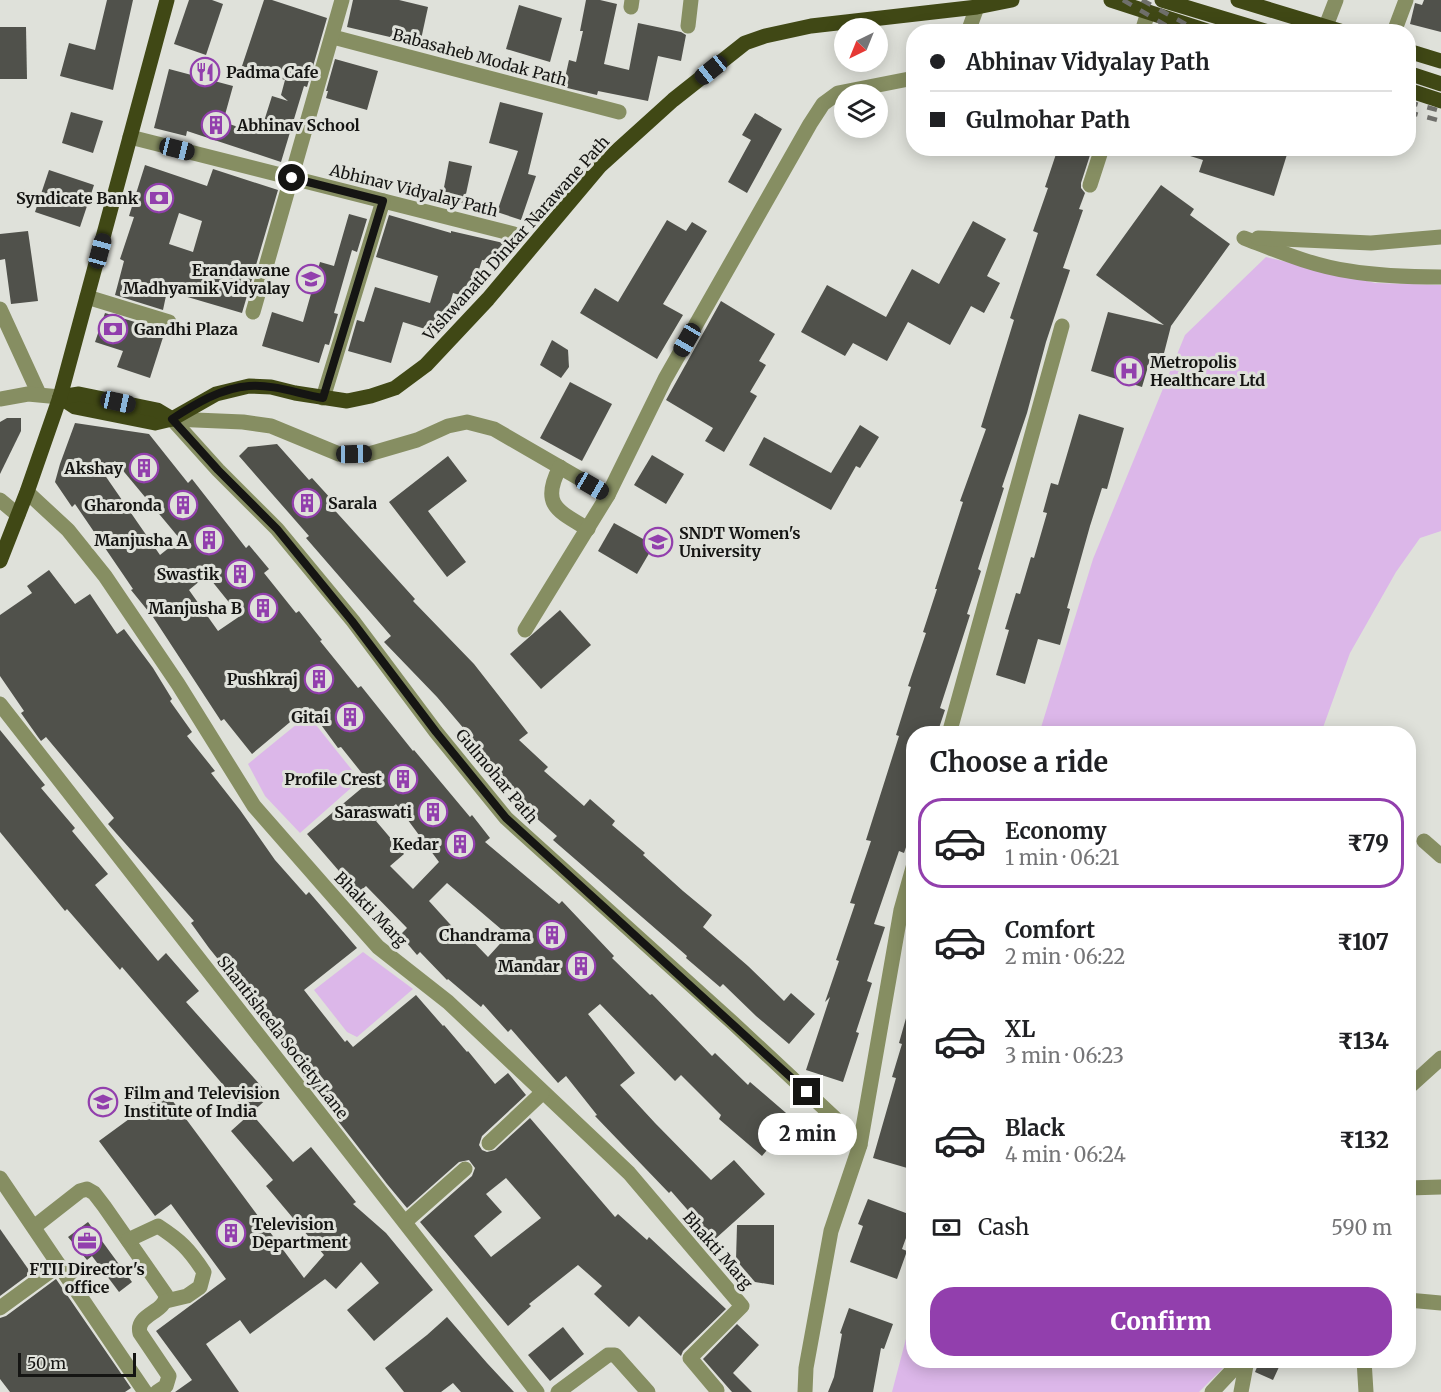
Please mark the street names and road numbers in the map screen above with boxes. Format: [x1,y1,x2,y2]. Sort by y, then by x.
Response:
street label: Babasaheb Modak Path [391,24,570,90]
street label: Vishwanath Dinkar Narawane Path [418,131,614,345]
street label: Abhinav Vidyalay Path [327,159,501,221]
street label: Gulmohar Path [452,725,542,827]
street label: Bhakti Marg [330,867,412,951]
street label: Shantisheela Society Lane [213,952,353,1122]
street label: Bhakti Marg [679,1207,757,1293]

